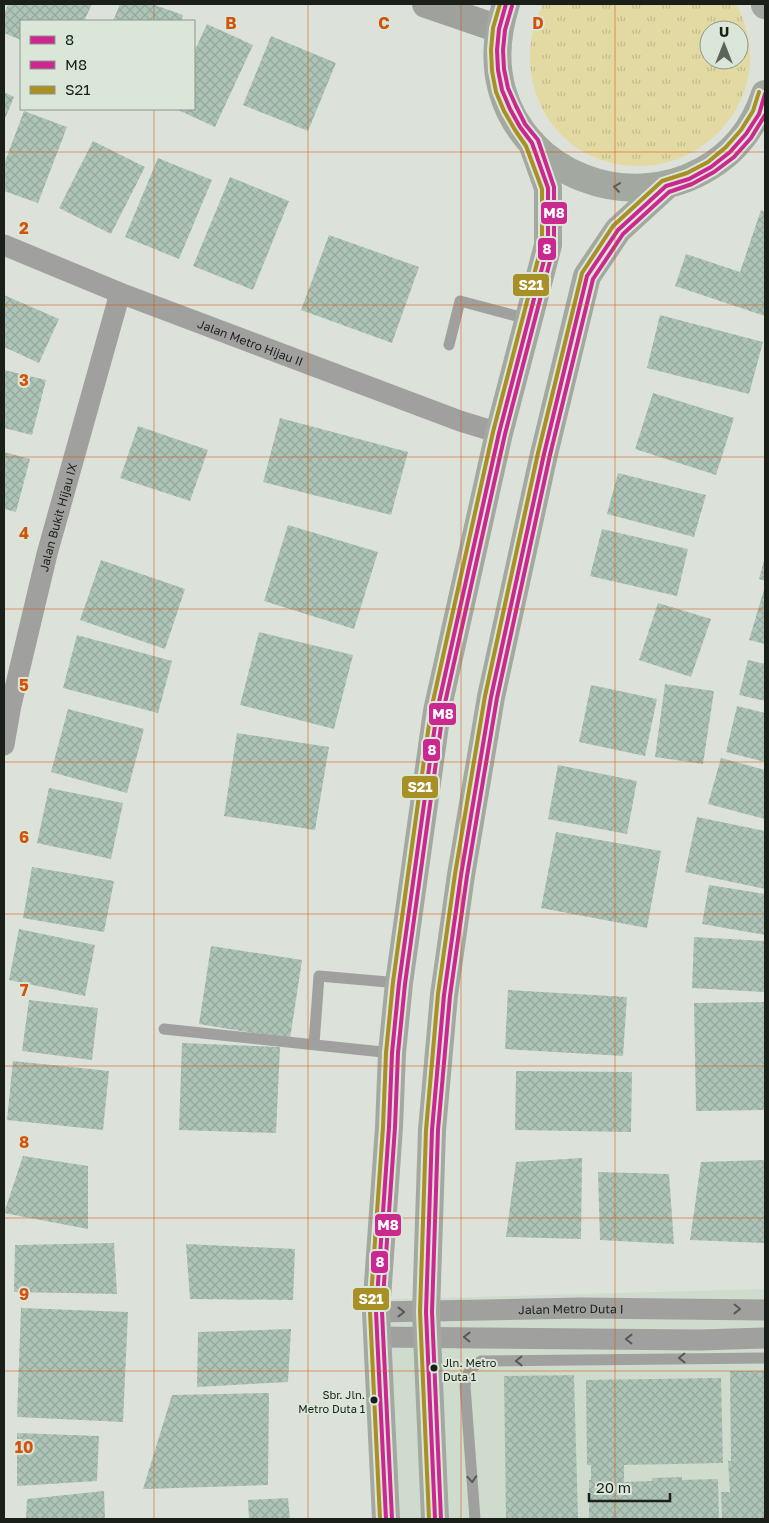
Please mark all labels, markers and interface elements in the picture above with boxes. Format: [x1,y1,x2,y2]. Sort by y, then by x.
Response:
text: B [225,13,237,33]
text: C [378,13,390,33]
text: D [532,13,544,33]
legend [20,20,195,110]
north arrow [699,20,749,70]
text: U [719,23,729,40]
text: 8 [65,30,74,48]
text: M8 [65,55,87,73]
text: S21 [65,80,91,98]
one-way arrow [613,182,621,193]
line badge: M8 [540,201,568,225]
text: M8 [543,204,565,221]
text: 2 [19,218,29,238]
line badge: 8 [537,237,557,261]
text: 8 [543,240,552,257]
line badge: S21 [512,273,550,297]
text: S21 [518,276,544,293]
street label: Jalan Metro Hijau II [196,315,305,369]
text: 3 [19,370,29,390]
street label: Jalan Bukit Hijau IX [36,461,80,573]
text: 4 [19,523,29,543]
text: 5 [19,675,29,695]
line badge: M8 [428,702,457,726]
text: M8 [432,705,454,722]
line badge: 8 [422,738,441,762]
text: 8 [428,741,437,758]
line badge: S21 [401,775,439,799]
text: S21 [407,778,433,795]
text: 6 [19,827,29,847]
text: 7 [20,980,29,1000]
text: 8 [19,1132,29,1152]
line badge: M8 [374,1213,402,1237]
text: M8 [377,1216,399,1233]
line badge: 8 [370,1250,389,1274]
text: 8 [376,1253,385,1270]
text: 9 [19,1284,29,1304]
line badge: S21 [352,1287,390,1311]
text: S21 [358,1290,384,1307]
street label: Jalan Metro Duta I [518,1300,624,1317]
one-way arrow [734,1304,742,1314]
one-way arrow [398,1307,405,1317]
one-way arrow [462,1332,470,1343]
one-way arrow [625,1334,632,1344]
one-way arrow [677,1353,685,1364]
place label: Jln. Metro Duta 1 [443,1356,497,1383]
one-way arrow [515,1356,522,1366]
marker: Jln. Metro Duta 1 [429,1363,439,1373]
place label: Sbr. Jln. Metro Duta 1 [298,1388,365,1415]
marker: Sbr. Jln. Metro Duta 1 [369,1395,379,1405]
text: 10 [15,1437,33,1457]
scale bar [589,1470,670,1502]
one-way arrow [467,1475,478,1483]
text: 20 m [596,1478,631,1496]

